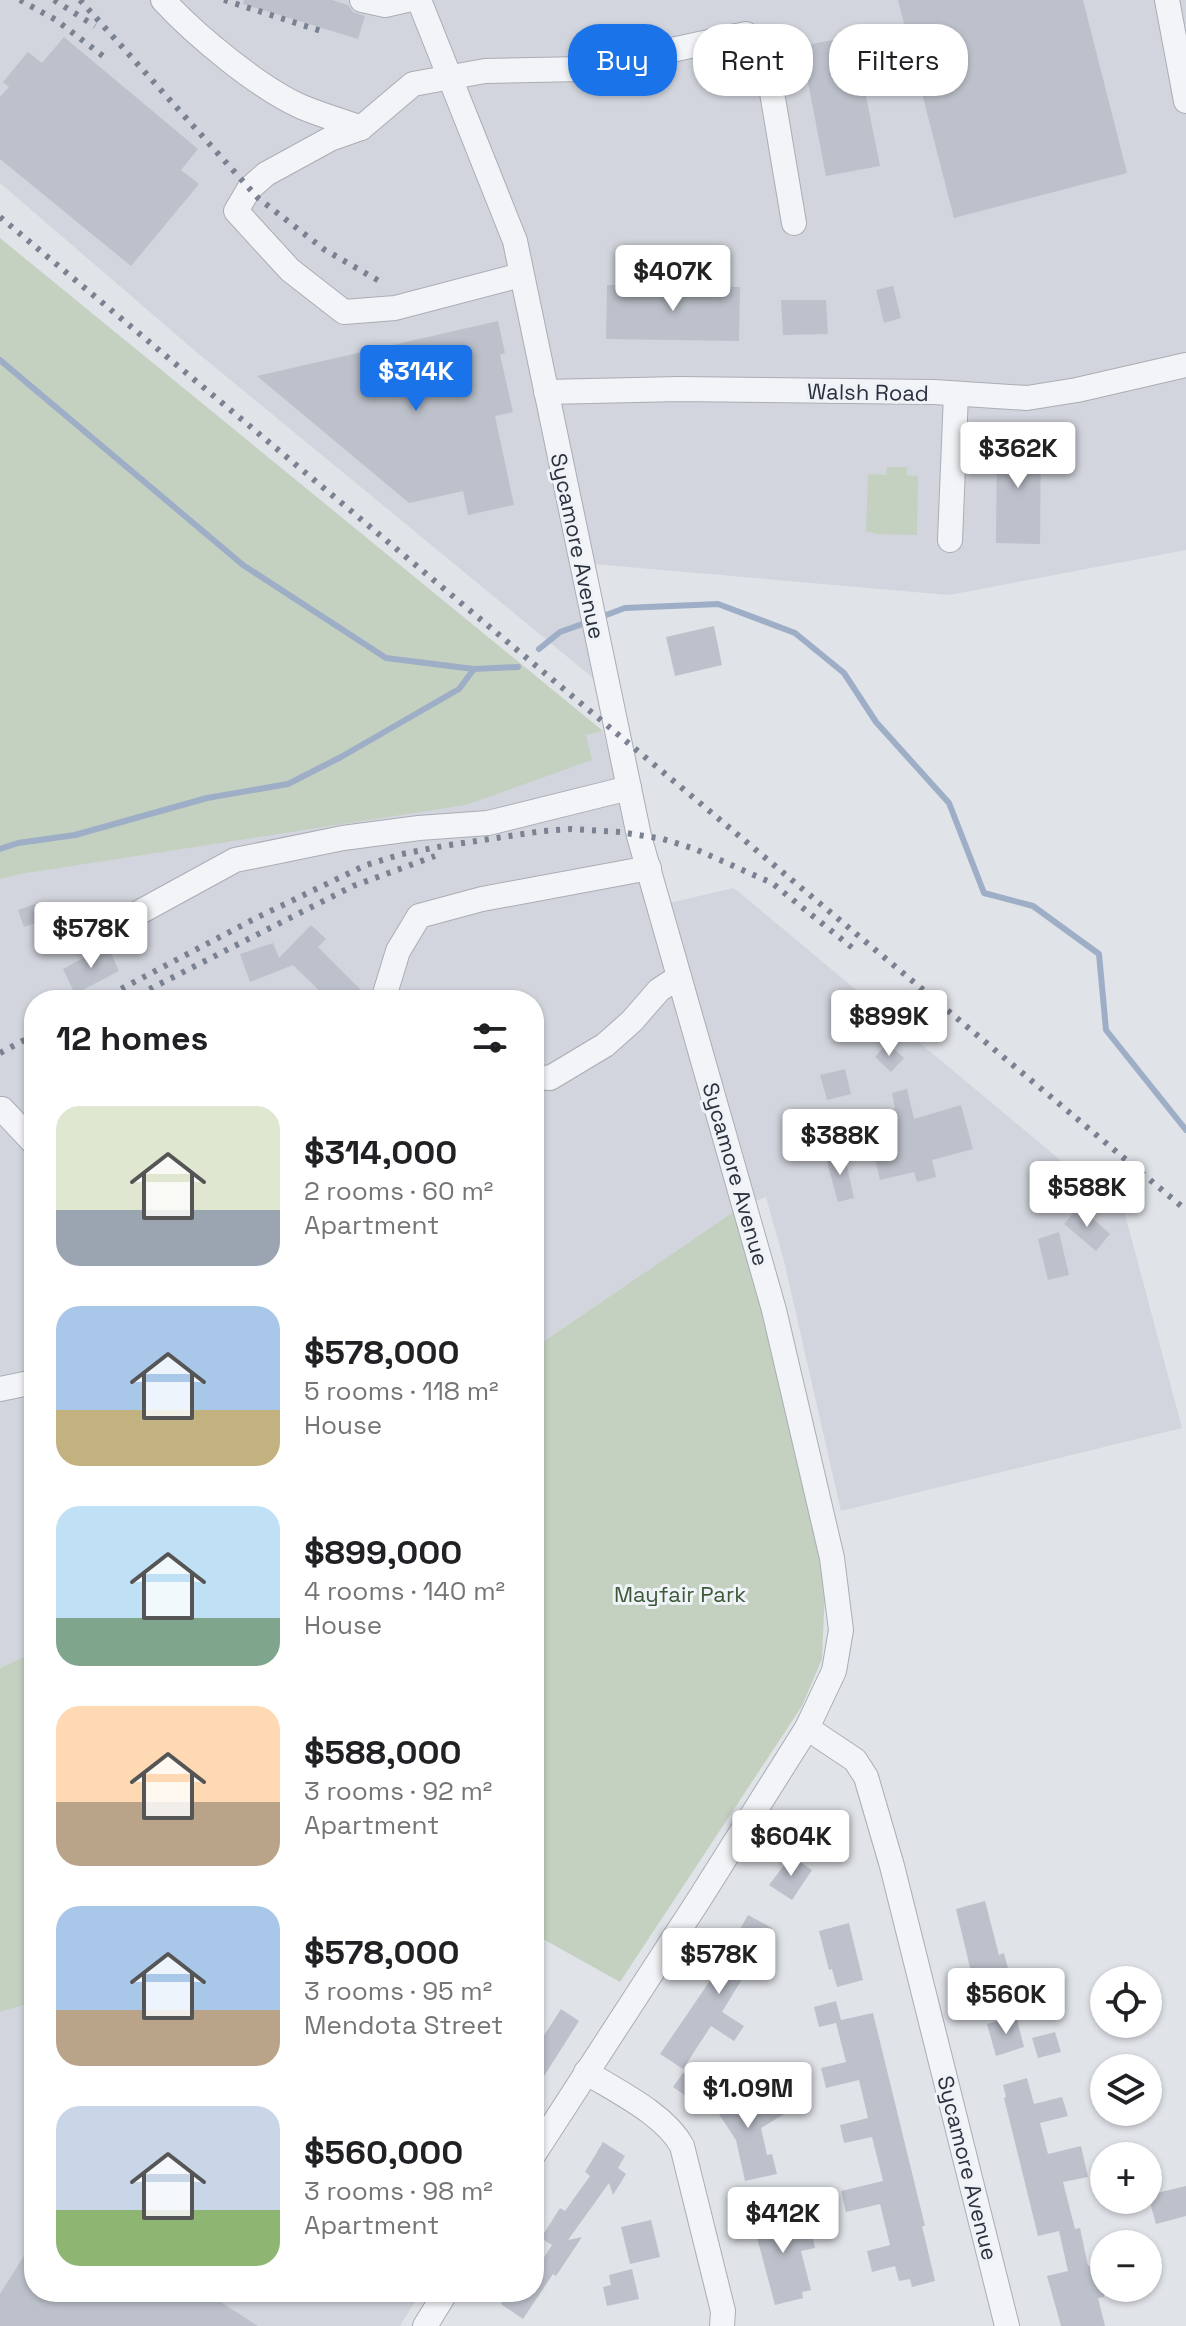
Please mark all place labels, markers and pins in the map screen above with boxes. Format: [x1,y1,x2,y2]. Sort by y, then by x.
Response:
pin: $407K [617,245,729,313]
pin: $314K [360,345,472,413]
pin: $362K [962,422,1074,490]
pin: $578K [35,902,147,970]
pin: $899K [833,990,945,1058]
pin: $388K [784,1109,896,1177]
pin: $588K [1031,1161,1143,1229]
pin: $604K [735,1810,847,1878]
pin: $578K [663,1928,775,1996]
pin: $560K [950,1968,1062,2036]
pin: $1.09M [683,2062,813,2130]
pin: $412K [727,2187,839,2255]

